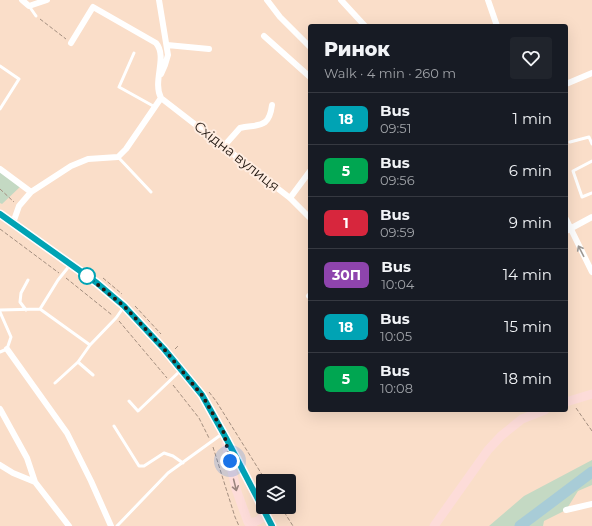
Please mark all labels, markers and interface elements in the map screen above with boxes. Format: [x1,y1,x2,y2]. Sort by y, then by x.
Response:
button: heart [510,37,552,79]
text: Ринок [324,38,390,61]
text: Walk · 4 min · 260 m [324,65,456,81]
text: Bus [380,101,410,120]
text: 1 min [513,109,552,128]
text: 18 [339,110,353,128]
street label: Східна вулиця [191,117,283,195]
text: 09:51 [380,120,411,136]
text: Bus [380,153,410,172]
text: 6 min [509,161,552,180]
text: 5 [342,162,350,180]
text: 09:56 [380,172,415,188]
text: Bus [380,205,410,224]
text: 9 min [509,213,552,232]
text: 1 [343,214,349,232]
text: 09:59 [380,224,415,240]
one-way arrow [577,245,584,257]
text: Bus [381,257,411,276]
text: 14 min [503,265,552,284]
text: 30П [332,266,361,284]
unlabelled marker [78,267,96,285]
text: 10:04 [381,276,414,292]
text: Bus [380,309,410,328]
text: 15 min [504,317,552,336]
text: 18 [339,318,353,336]
text: 10:05 [380,328,412,344]
text: Bus [380,361,410,380]
text: 18 min [503,369,552,388]
text: 5 [342,370,350,388]
text: 10:08 [380,380,413,396]
your location [220,451,240,471]
map controls [256,474,296,514]
button: layers [256,474,296,514]
one-way arrow [232,478,239,491]

